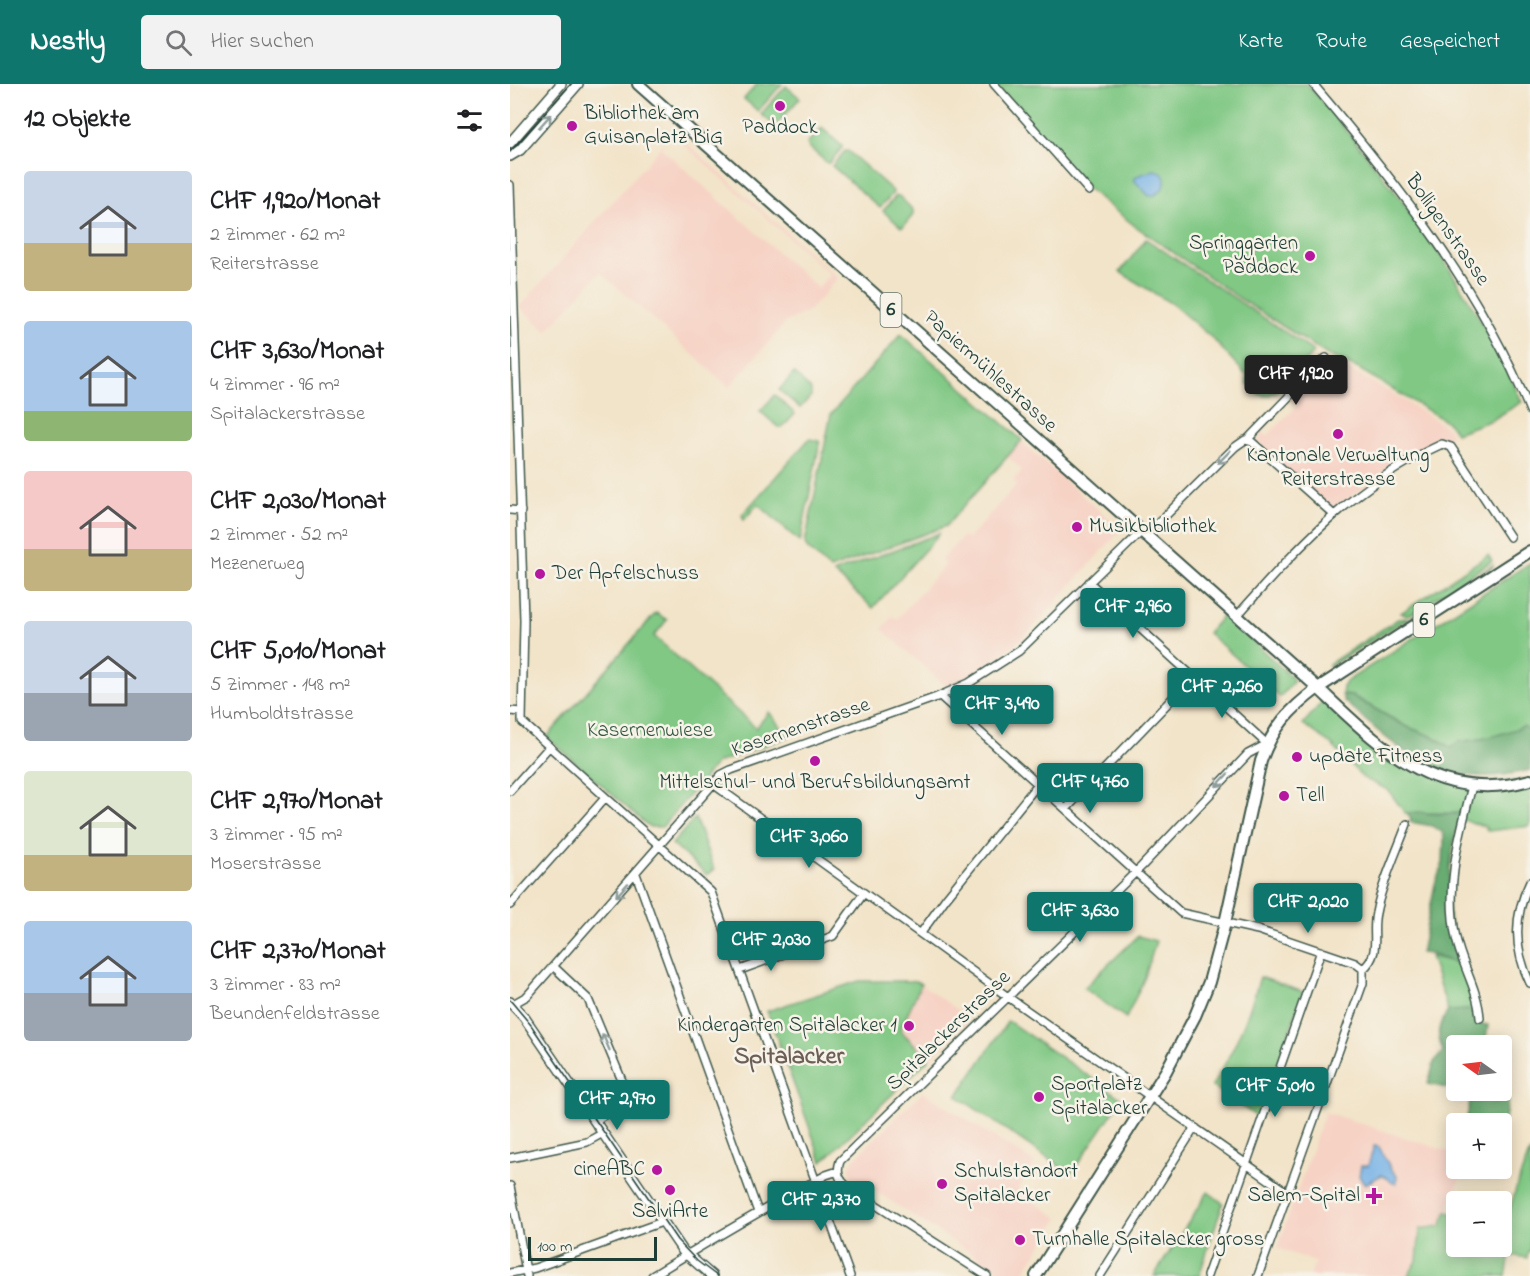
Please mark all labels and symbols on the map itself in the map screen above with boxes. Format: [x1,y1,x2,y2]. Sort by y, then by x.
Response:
place label: Bibliothek am Guisanplatz BiG [583,99,723,153]
marker: Paddock [773,99,787,113]
place label: Paddock [742,113,818,143]
one-way arrow [538,114,552,129]
marker: Bibliothek am Guisanplatz BiG [565,119,579,133]
street label: Bolligenstrasse [1395,167,1497,294]
place label: Springgarten Paddock [1189,229,1299,283]
marker: Springgarten Paddock [1303,249,1317,263]
road number: 6 [880,293,902,327]
street label: Papiermühlestrasse [916,304,1064,441]
pin: CHF 1,920 [1227,355,1365,406]
marker: Kantonale Verwaltung Reiterstrasse [1331,427,1345,441]
place label: Kantonale Verwaltung Reiterstrasse [1247,441,1429,495]
one-way arrow [1217,450,1232,465]
place label: Musikbibliothek [1089,512,1217,542]
marker: Musikbibliothek [1070,520,1084,534]
place label: Der Apfelschuss [551,559,699,589]
marker: Der Apfelschuss [533,567,547,581]
pin: CHF 2,960 [1064,588,1202,639]
road number: 6 [1414,603,1434,637]
pin: CHF 2,260 [1153,668,1291,719]
pin: CHF 3,490 [933,685,1071,736]
street label: Kasernenstrasse [728,690,875,766]
park label: Kasernenwiese [587,716,713,746]
place label: update Fitness [1309,742,1443,772]
marker: update Fitness [1290,750,1304,764]
marker: Mittelschul- und Berufsbildungsamt [808,754,822,768]
pin: CHF 4,760 [1021,763,1159,814]
place label: Mittelschul- und Berufsbildungsamt [659,768,971,800]
one-way arrow [1215,773,1229,788]
place label: Tell [1296,781,1325,811]
marker: Tell [1277,789,1291,803]
pin: CHF 3,060 [740,818,878,869]
one-way arrow [615,882,629,897]
pin: CHF 2,020 [1239,883,1377,934]
pin: CHF 3,630 [1011,892,1149,943]
pin: CHF 2,030 [702,921,840,972]
street label: Spitalackerstrasse [880,963,1018,1098]
place label: Kindergarten Spitalacker 1 [677,1011,897,1043]
marker: Kindergarten Spitalacker 1 [902,1019,916,1033]
one-way arrow [600,1033,611,1052]
north arrow [1446,1035,1512,1101]
district label: Spitalacker [734,1040,845,1075]
pin: CHF 5,010 [1206,1067,1344,1118]
place label: Sportplatz Spitalacker [1051,1070,1148,1124]
pin: CHF 2,970 [548,1080,686,1131]
marker: Sportplatz Spitalacker [1032,1090,1046,1104]
place label: cineABC [574,1155,645,1185]
place label: Schulstandort Spitalacker [954,1157,1078,1211]
marker: cineABC [650,1163,664,1177]
marker: Schulstandort Spitalacker [935,1177,949,1191]
pin: CHF 2,370 [752,1181,890,1232]
place label: Salem-Spital [1247,1181,1360,1211]
marker: SalviArte [663,1183,677,1197]
marker: Salem-Spital [1365,1187,1383,1205]
place label: SalviArte [632,1197,709,1227]
place label: Turnhalle Spitalacker gross [1032,1225,1265,1257]
marker: Turnhalle Spitalacker gross [1013,1233,1027,1247]
scale bar [528,1234,657,1262]

